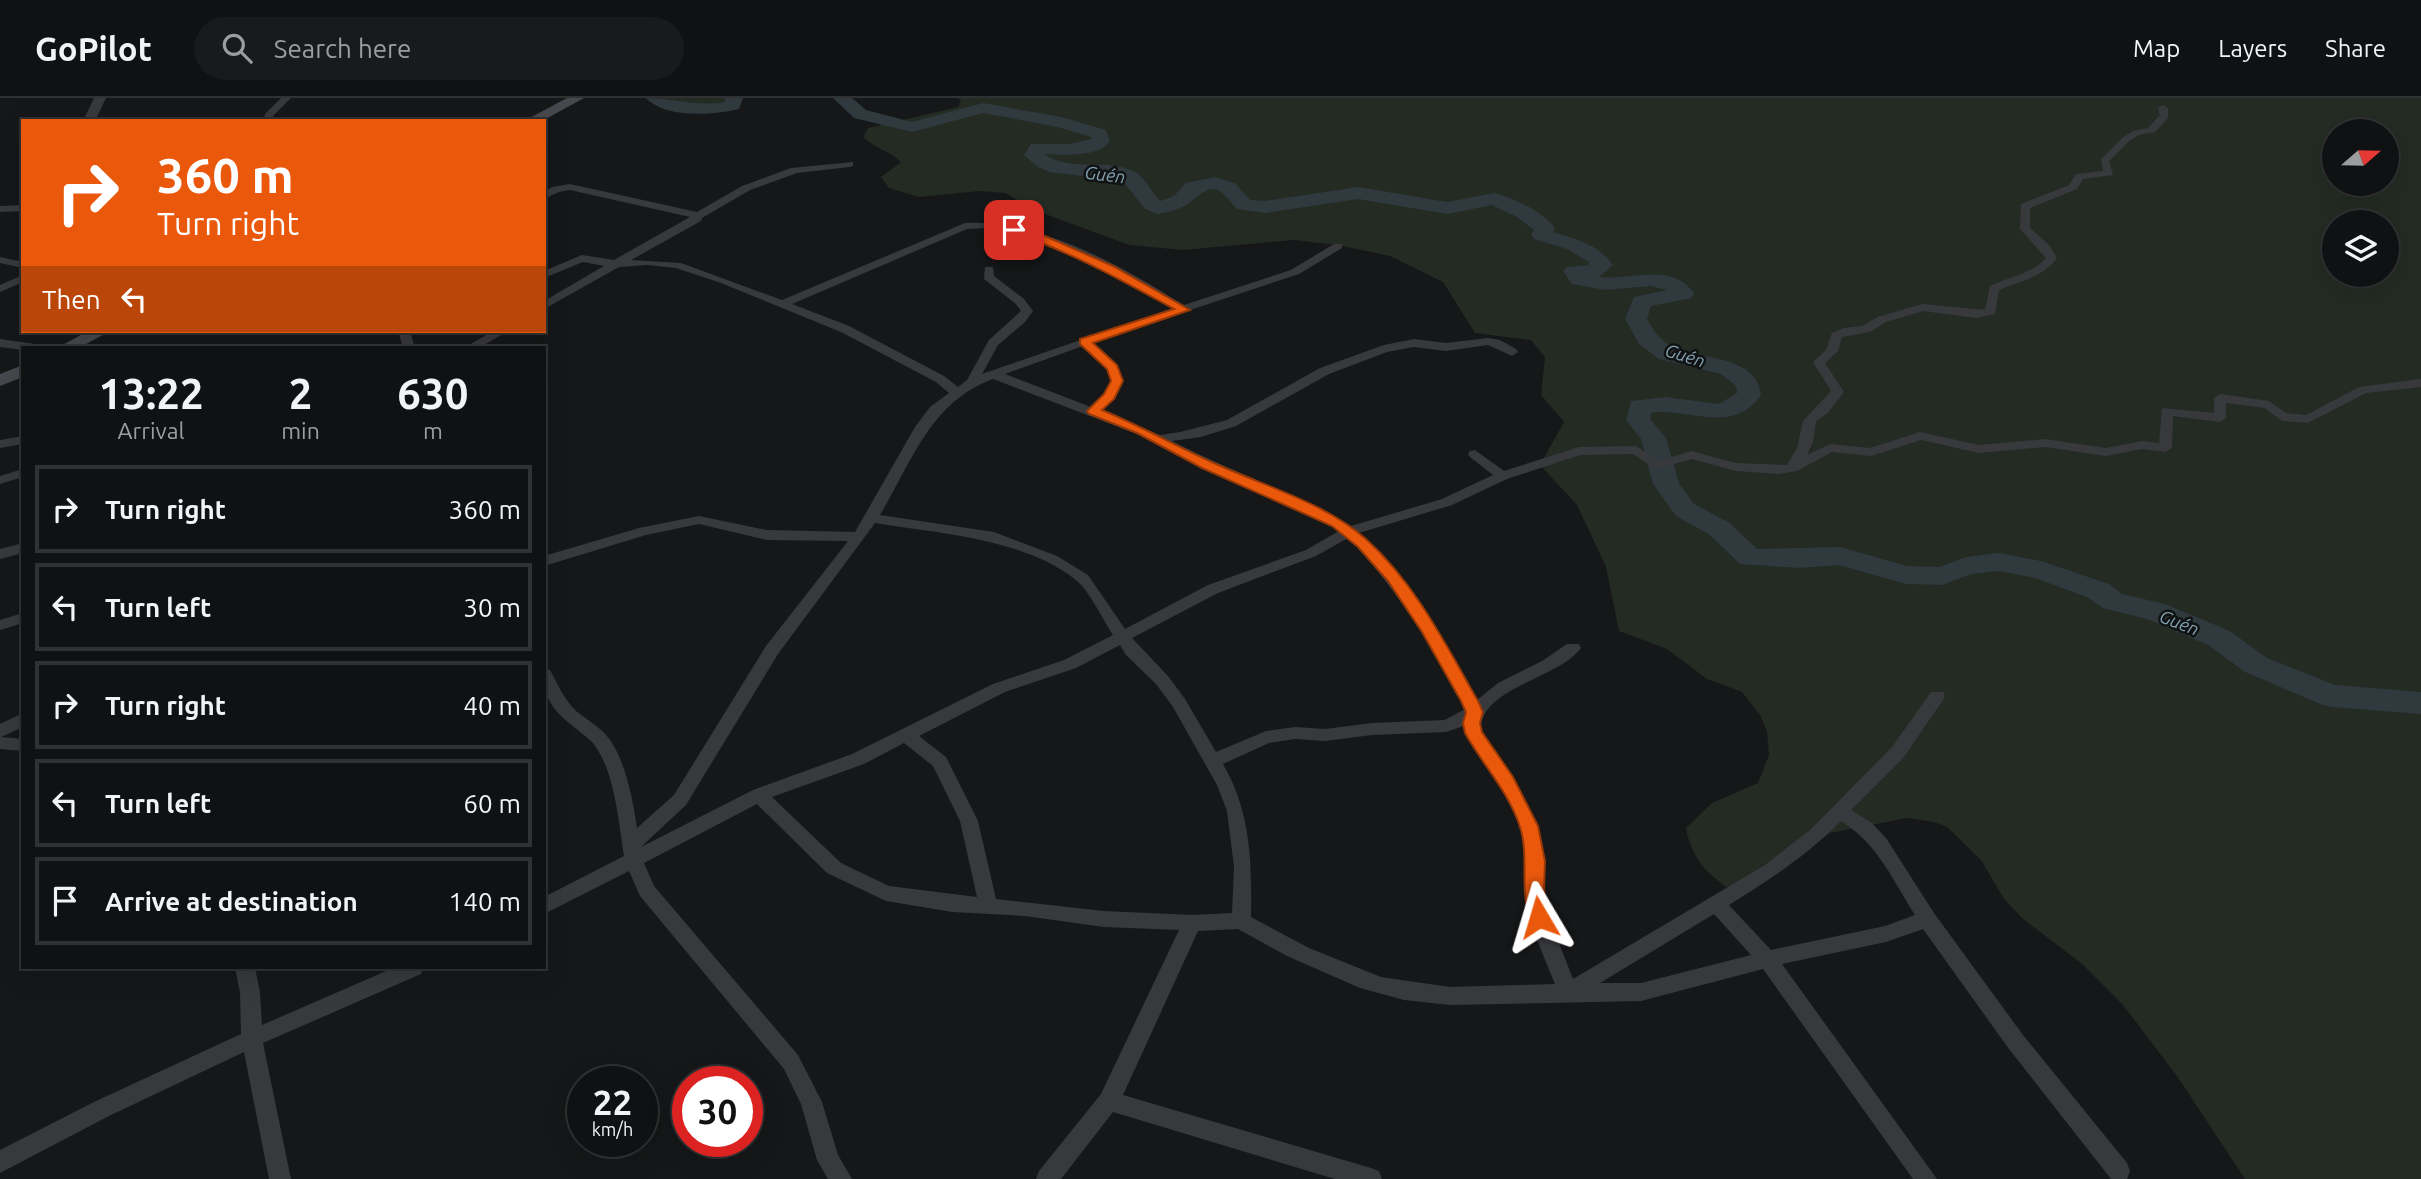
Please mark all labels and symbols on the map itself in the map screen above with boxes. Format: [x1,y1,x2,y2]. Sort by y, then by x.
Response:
north arrow [2322,119,2399,196]
water label: Guén [1084,162,1126,186]
pin [984,200,1044,260]
water label: Guén [1663,339,1708,371]
water label: Guén [2157,605,2202,639]
position arrow [1502,880,1576,954]
speed limit sign: 30 [672,1066,763,1157]

